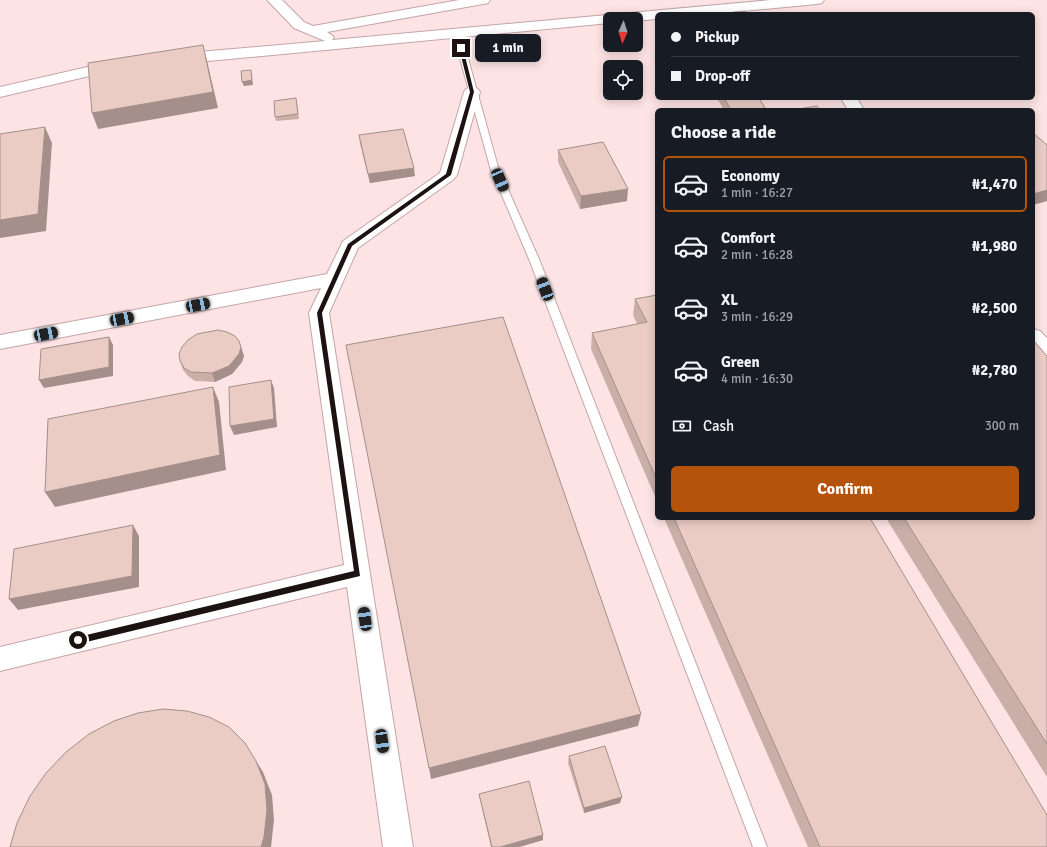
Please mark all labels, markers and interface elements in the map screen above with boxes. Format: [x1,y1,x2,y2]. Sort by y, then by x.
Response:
north arrow [603,12,643,52]
map controls [603,12,643,100]
text: Pickup [695,28,739,46]
callout: 1 min [475,34,541,62]
route end [452,39,470,57]
text: 1 min [492,40,524,56]
button: locate [603,60,643,100]
text: Drop-off [695,67,750,85]
text: Choose a ride [671,121,776,143]
icon: car [673,166,709,202]
car [490,167,510,193]
text: Economy [721,167,780,185]
text: ₦1,470 [972,175,1017,193]
text: 1 min · 16:27 [721,185,793,201]
icon: car [673,228,709,264]
text: Comfort [721,229,775,247]
text: ₦1,980 [972,237,1017,255]
text: 2 min · 16:28 [721,247,793,263]
car [535,276,555,302]
icon: car [673,290,709,326]
text: XL [721,291,738,309]
car [185,297,211,313]
text: ₦2,500 [972,299,1017,317]
text: 3 min · 16:29 [721,309,793,325]
car [109,311,135,327]
car [33,326,59,342]
icon: car [673,352,709,388]
text: Green [721,353,760,371]
text: ₦2,780 [972,361,1017,379]
text: 4 min · 16:30 [721,371,793,387]
icon: cash [671,415,693,437]
text: Cash [703,417,734,435]
text: 300 m [985,418,1019,434]
button: Confirm [671,466,1019,512]
car [357,606,373,632]
route start [69,631,87,649]
car [374,728,390,754]

